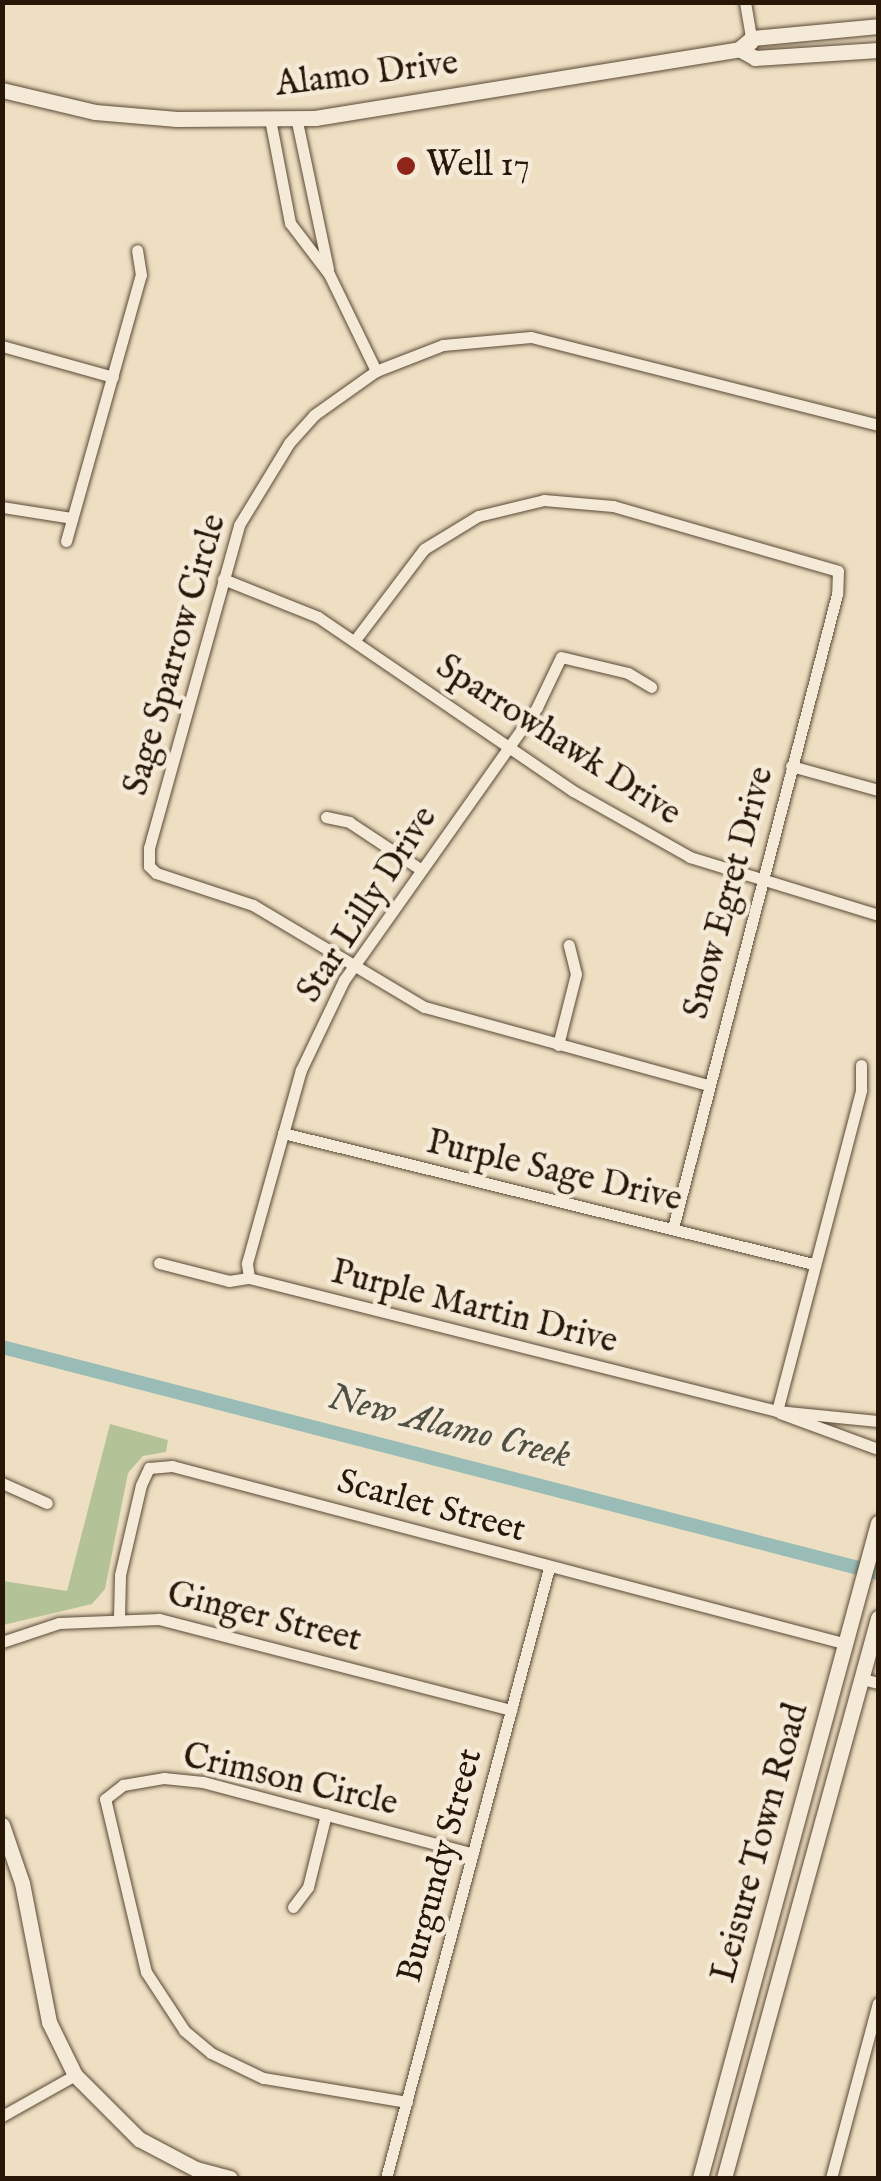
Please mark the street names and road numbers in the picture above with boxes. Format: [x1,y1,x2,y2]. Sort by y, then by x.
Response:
street label: Alamo Drive [273,43,461,107]
street label: Sage Sparrow Circle [116,510,236,800]
street label: Sparrowhawk Drive [428,646,688,836]
street label: Snow Egret Drive [676,762,784,1024]
street label: Star Lilly Drive [289,799,447,1011]
street label: Purple Sage Drive [422,1122,686,1222]
street label: Purple Martin Drive [327,1252,621,1364]
street label: Scarlet Street [332,1462,530,1552]
street label: Ginger Street [163,1574,365,1662]
street label: Leisure Town Road [704,1699,818,1987]
street label: Crimson Circle [179,1736,401,1826]
street label: Burgundy Street [390,1745,492,1987]

